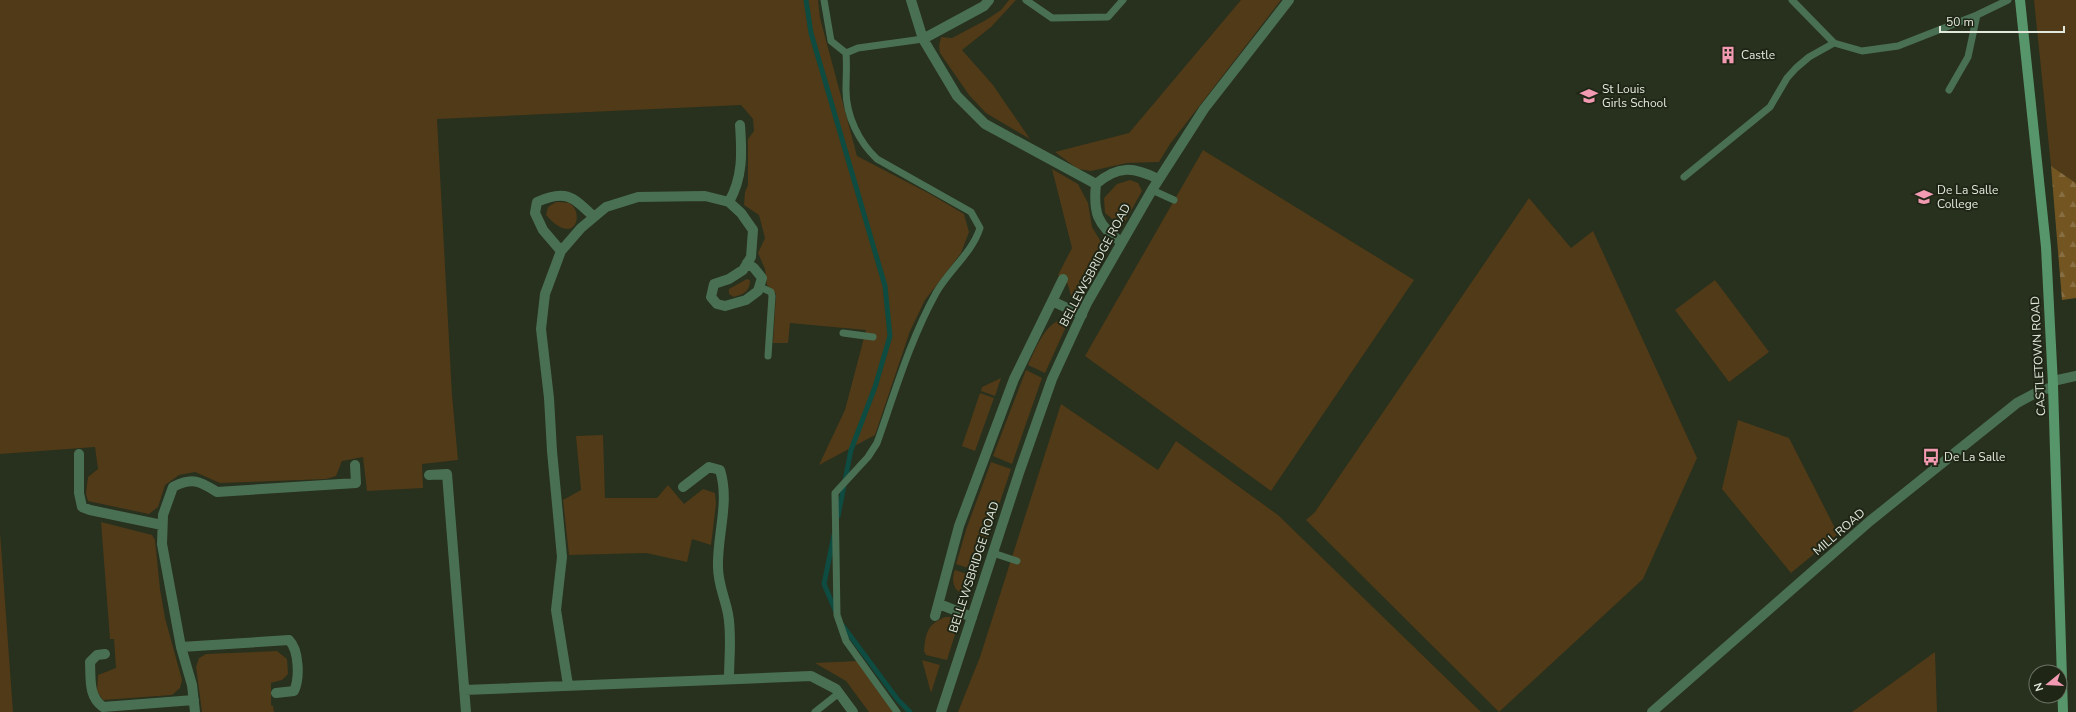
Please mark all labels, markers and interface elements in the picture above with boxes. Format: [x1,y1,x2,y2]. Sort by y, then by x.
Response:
scale bar [1940,8,2064,34]
text: 50 m [1946,14,1974,30]
building icon: Castle [1718,45,1738,65]
place label: Castle [1741,47,1775,63]
place label: St Louis Girls School [1602,81,1667,111]
school or university icon: St Louis Girls School [1579,86,1599,106]
place label: De La Salle College [1937,182,1999,212]
school or university icon: De La Salle College [1914,187,1934,207]
street label: BELLEWSBRIDGE ROAD [1056,201,1134,329]
street label: CASTLETOWN ROAD [2027,296,2049,416]
bus stop icon: De La Salle [1921,447,1941,467]
place label: De La Salle [1944,449,2006,465]
street label: BELLEWSBRIDGE ROAD [945,499,1003,635]
street label: MILL ROAD [1810,505,1869,559]
north arrow [2028,664,2068,704]
text: N [2031,681,2047,693]

